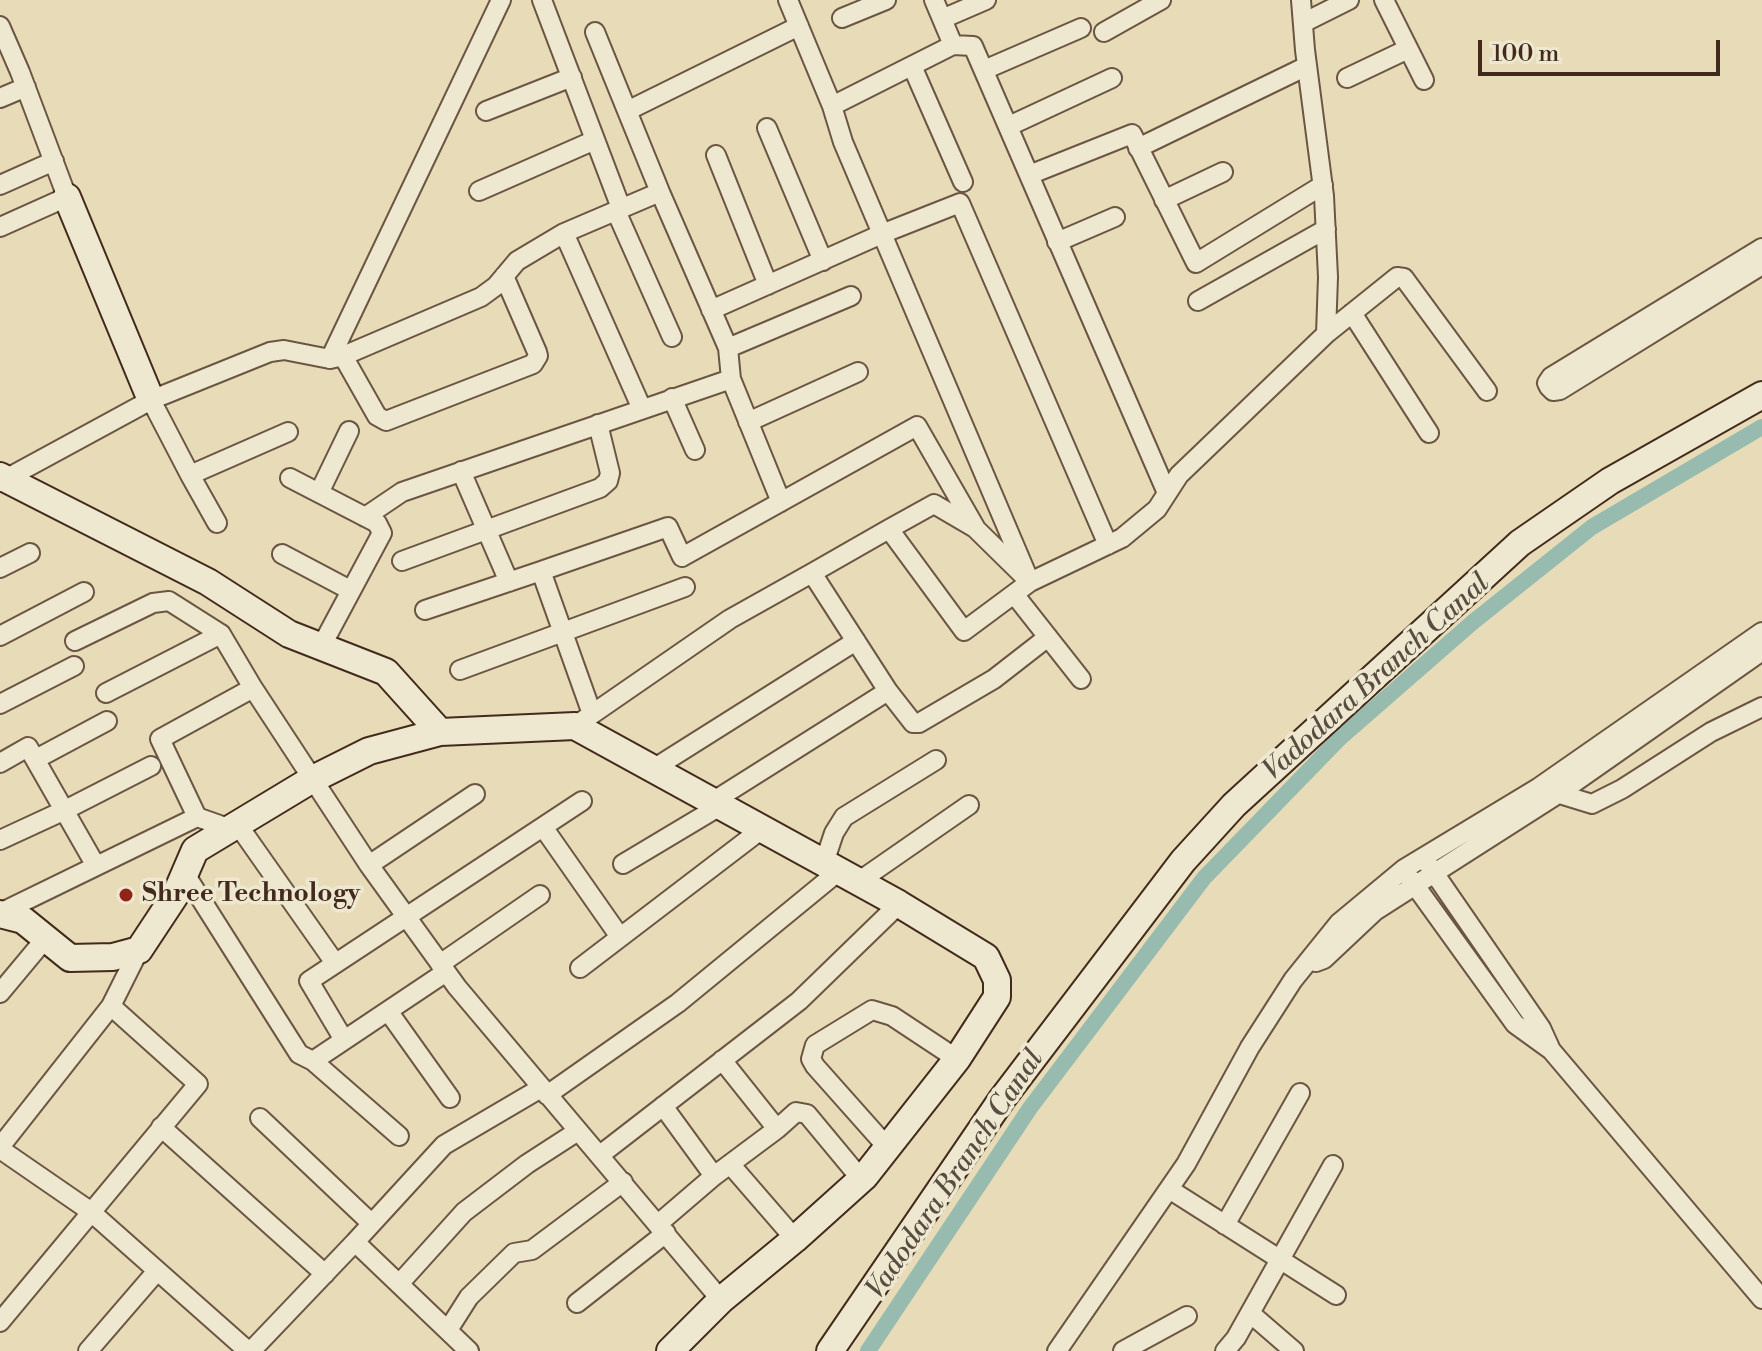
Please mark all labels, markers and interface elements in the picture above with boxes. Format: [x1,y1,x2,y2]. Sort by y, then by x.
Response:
scale bar [1482,24,1724,74]
text: 100 m [1492,39,1559,69]
water label: Vadodara Branch Canal [1257,567,1497,789]
place label: Shree Technology [142,879,360,911]
marker: Shree Technology [117,886,135,904]
water label: Vadodara Branch Canal [860,1044,1052,1306]

